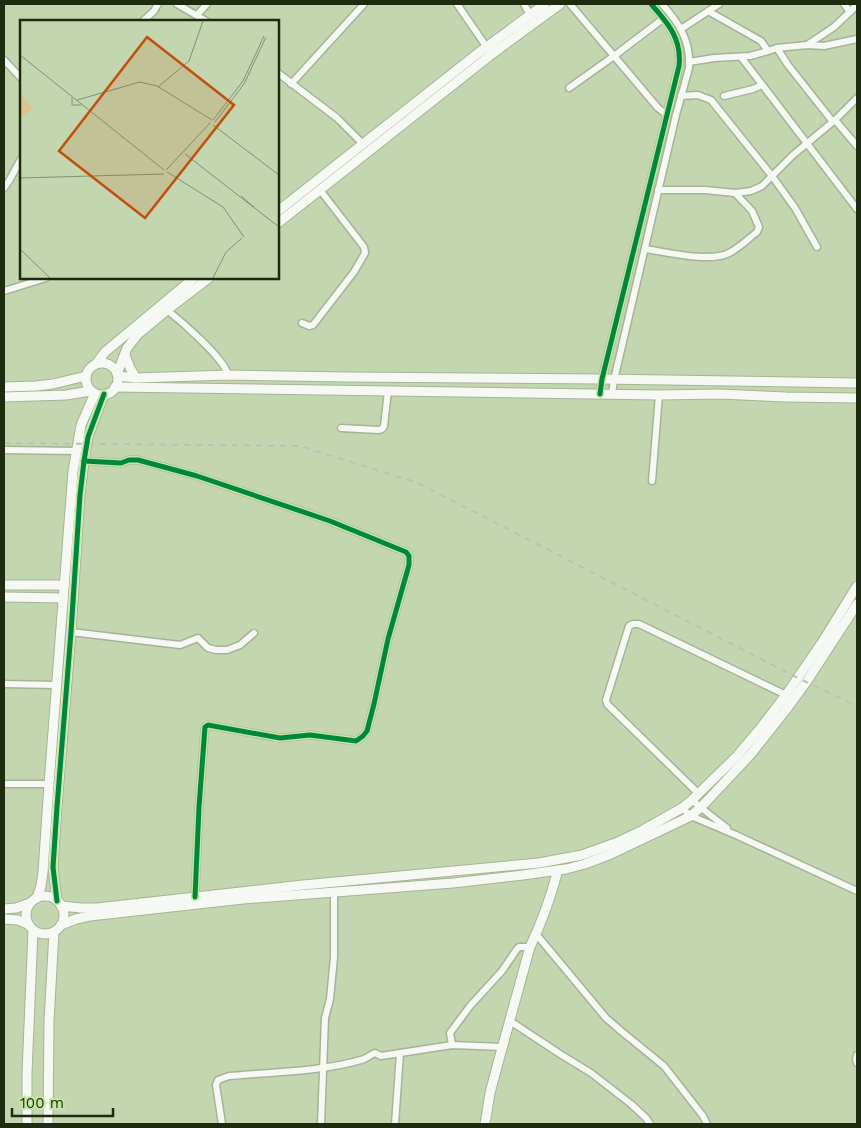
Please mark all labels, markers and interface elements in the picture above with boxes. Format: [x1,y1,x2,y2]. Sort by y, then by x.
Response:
inset map [20,20,279,279]
scale bar [12,1086,114,1118]
text: 100 m [20,1094,64,1112]

